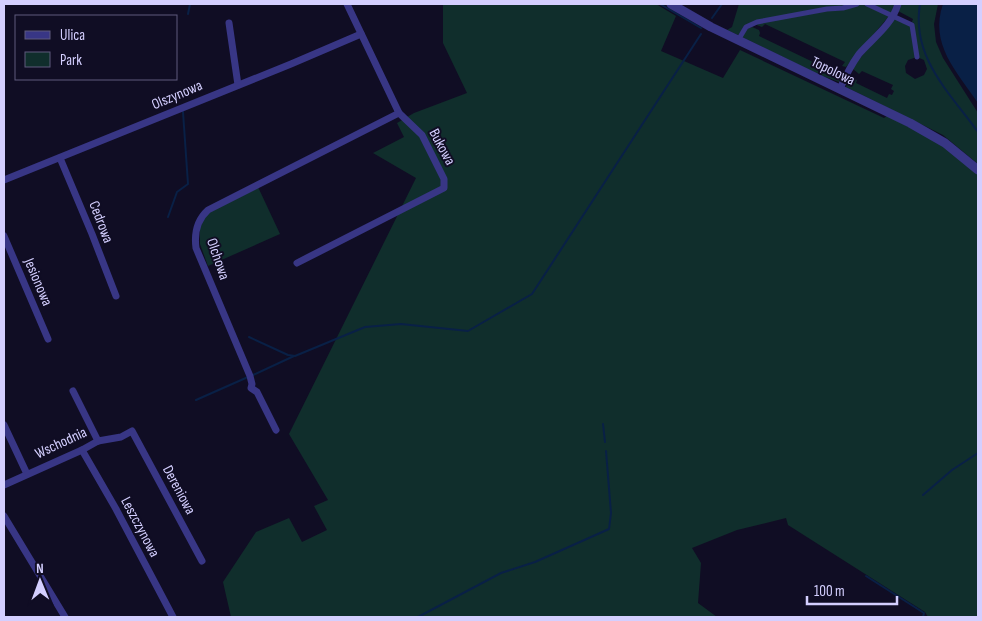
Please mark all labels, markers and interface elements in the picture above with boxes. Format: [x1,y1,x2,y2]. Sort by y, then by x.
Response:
legend [15,15,178,80]
text: Ulica [60,26,85,45]
text: Park [60,51,82,70]
street label: Topolowa [808,52,858,90]
street label: Olszynowa [149,76,205,114]
street label: Bukowa [425,125,460,169]
street label: Cedrowa [84,198,118,246]
street label: Olchowa [202,236,234,283]
street label: Jesionowa [19,254,57,309]
street label: Wschodnia [32,423,90,463]
street label: Dereniowa [158,462,200,518]
street label: Leszczynowa [116,494,164,561]
north arrow [15,556,65,606]
text: N [36,560,44,577]
scale bar [807,574,897,606]
text: 100 m [814,582,845,601]

